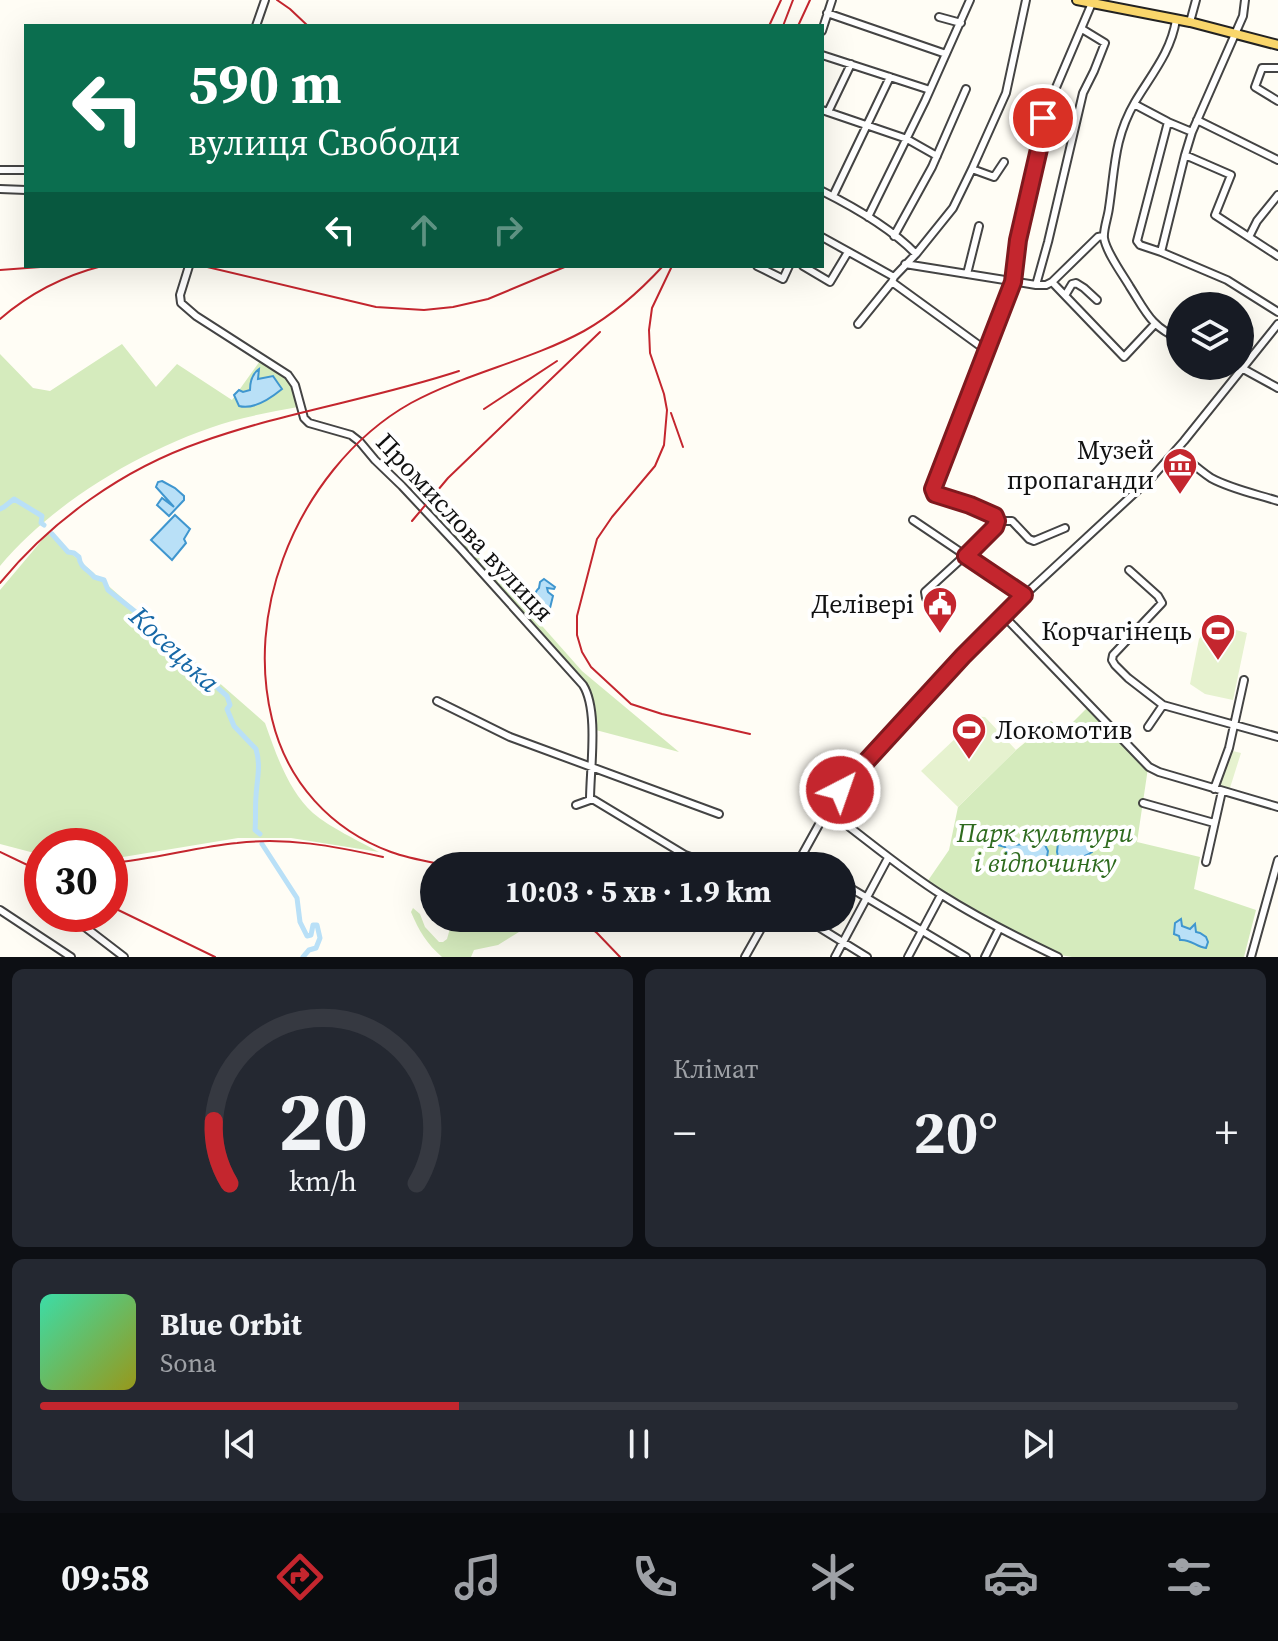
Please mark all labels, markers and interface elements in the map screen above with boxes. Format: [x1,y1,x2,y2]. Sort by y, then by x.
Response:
text: 590 m [188,45,342,122]
icon: left [56,56,160,160]
pin [1009,84,1077,152]
icon: arrive [1021,96,1065,140]
text: вулиця Свободи [188,118,460,167]
icon: left [318,208,362,252]
icon: ahead [402,208,446,252]
icon: right [486,208,530,252]
map controls [1166,292,1254,380]
button: layers [1166,292,1254,380]
street label: Промислова вулиця [368,425,562,629]
place label: Музей пропаганди [1007,432,1154,498]
museum icon: Музей пропаганди [1161,446,1199,496]
public building icon: Делівері [921,585,959,635]
place label: Делівері [811,586,914,622]
water label: Косецька [121,597,229,701]
sports icon: Корчагінець [1199,612,1237,662]
place label: Корчагінець [1041,613,1192,649]
sports icon: Локомотив [950,711,988,761]
place label: Локомотив [995,712,1132,748]
position arrow [798,748,882,832]
park label: Парк культури і відпочинку [956,815,1133,881]
speed limit sign: 30 [24,828,128,932]
text: 10:03 · 5 хв · 1.9 km [505,871,771,912]
text: Клімат [673,1051,758,1087]
text: 20 [277,1064,368,1178]
text: 20° [913,1091,998,1173]
text: − [673,1102,696,1163]
text: + [1215,1102,1238,1163]
text: km/h [288,1161,357,1201]
text: Blue Orbit [160,1304,302,1345]
text: Sona [160,1345,217,1381]
icon: previous [218,1422,262,1466]
icon: pause [617,1422,661,1466]
icon: next [1016,1422,1060,1466]
icon: directions [272,1549,328,1605]
icon: music [450,1549,506,1605]
icon: phone [627,1549,683,1605]
icon: climate [805,1549,861,1605]
icon: car [983,1549,1039,1605]
icon: filters [1161,1549,1217,1605]
text: 09:58 [61,1553,150,1602]

